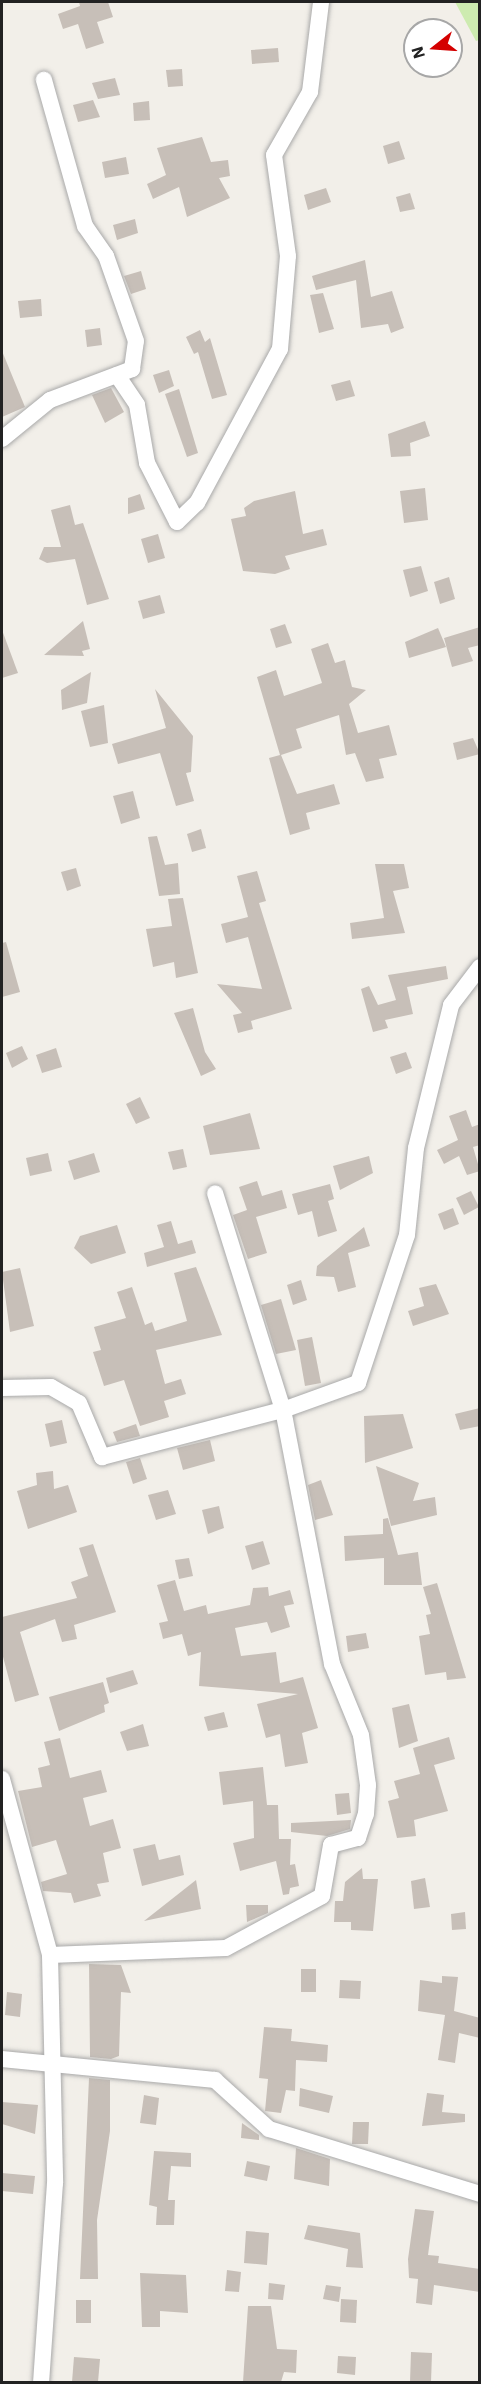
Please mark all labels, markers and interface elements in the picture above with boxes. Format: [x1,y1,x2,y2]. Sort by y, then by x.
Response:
north arrow [403,18,463,78]
text: N [406,44,429,61]

